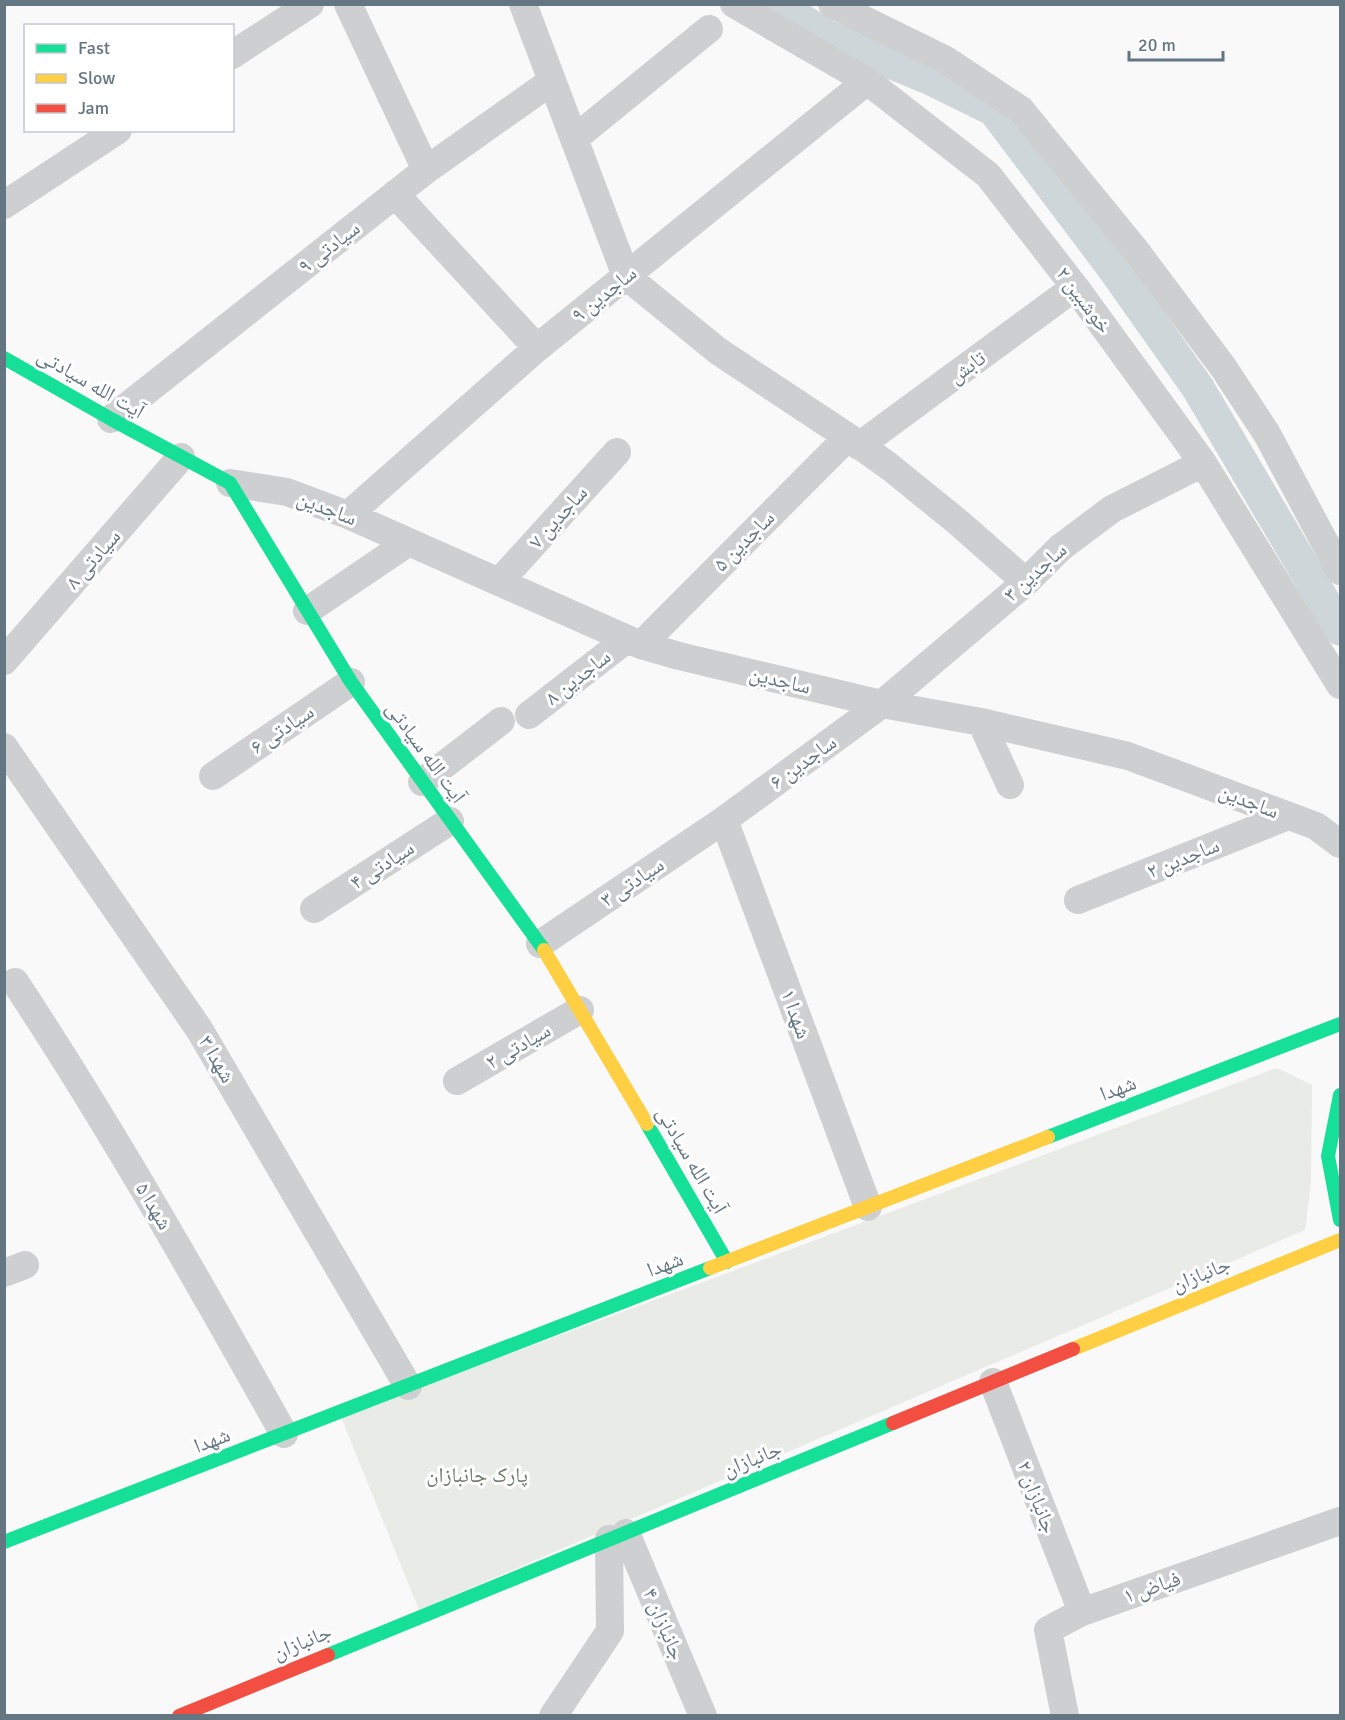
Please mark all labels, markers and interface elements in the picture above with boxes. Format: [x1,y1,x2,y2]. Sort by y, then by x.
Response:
legend [24,24,234,132]
scale bar [1129,24,1224,62]
text: 20 m [1138,34,1176,56]
text: Fast [78,37,110,59]
text: Slow [78,67,115,89]
text: Jam [78,97,109,119]
street label: سیادتی ۹ [293,215,365,279]
street label: ساجدین ۹ [566,260,642,328]
street label: خوشبین ۲ [1050,261,1118,339]
street label: آیت الله سیادتی [33,342,150,425]
street label: تابش [943,345,991,389]
street label: ساجدین ۷ [523,480,593,554]
street label: ساجدین [293,485,361,531]
street label: ساجدین ۵ [708,505,780,577]
street label: سیادتی ۸ [60,524,126,594]
street label: ساجدین ۳ [998,537,1072,607]
street label: ساجدین ۸ [540,643,616,711]
street label: ساجدین [747,660,813,700]
street label: آیت الله سیادتی [380,696,472,809]
street label: سیادتی ۶ [245,698,319,760]
street label: ساجدین ۶ [765,729,841,795]
street label: ساجدین [1215,778,1283,824]
street label: ساجدین ۲ [1143,832,1223,884]
street label: سیادتی ۴ [345,835,419,895]
street label: سیادتی ۳ [595,851,669,913]
street label: شهدا ۱ [775,986,817,1042]
street label: سیادتی ۲ [481,1017,555,1075]
street label: شهدا ۳ [193,1030,241,1088]
street label: شهدا [1096,1069,1140,1107]
street label: آیت الله سیادتی [651,1102,734,1219]
street label: شهدا ۵ [130,1178,178,1234]
street label: شهدا [643,1245,687,1283]
street label: جانبازان [1168,1250,1234,1298]
street label: شهدا [190,1421,234,1459]
street label: جانبازان [719,1435,785,1483]
street label: جانبازان ۲ [1011,1457,1063,1537]
park label: پارک جانبازان [426,1462,528,1488]
street label: فیاض ۱ [1120,1565,1184,1609]
street label: جانبازان ۴ [637,1584,691,1664]
street label: جانبازان [269,1618,335,1666]

